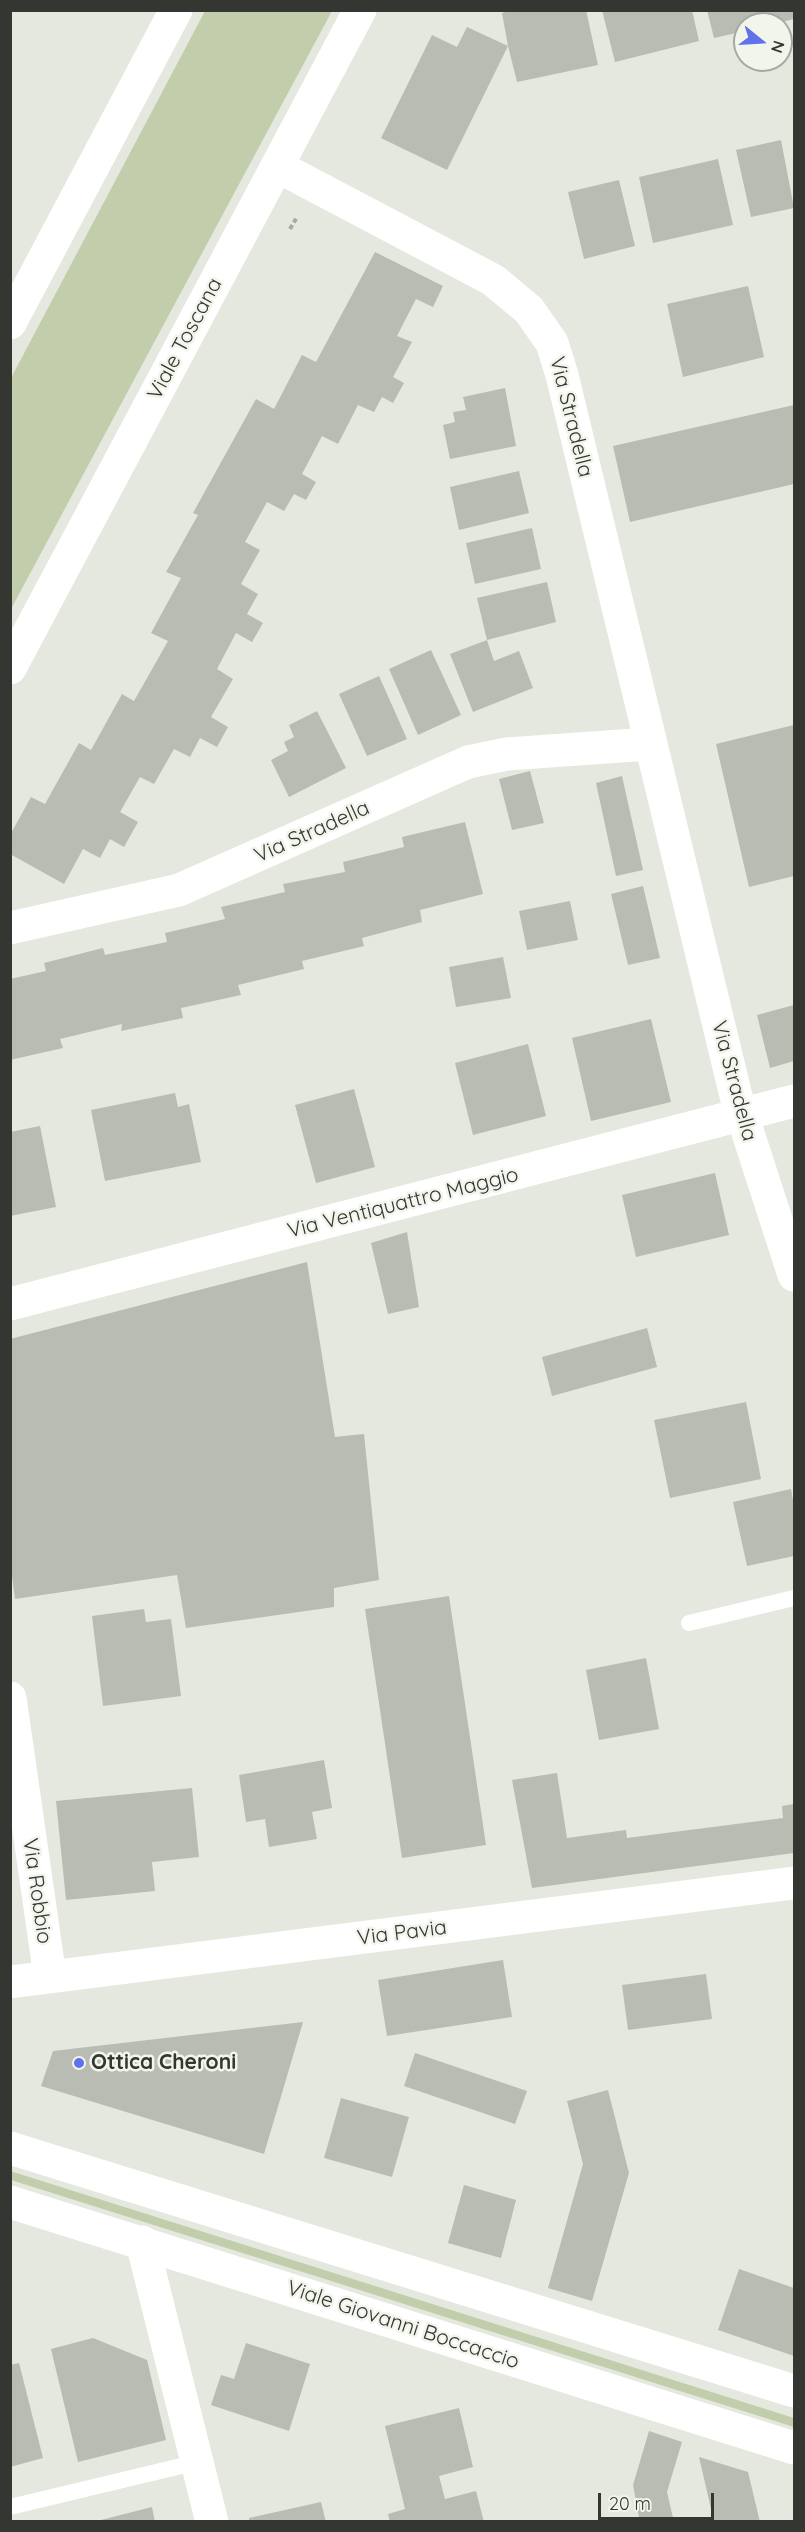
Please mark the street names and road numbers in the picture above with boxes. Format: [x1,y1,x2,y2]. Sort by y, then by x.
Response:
street label: Viale Toscana [142,274,228,404]
street label: Via Stradella [544,354,598,480]
street label: Via Stradella [251,795,373,869]
street label: Via Stradella [706,1018,762,1144]
street label: Via Ventiquattro Maggio [285,1162,521,1244]
street label: Via Robbio [17,1837,57,1945]
street label: Via Pavia [356,1915,448,1951]
street label: Viale Giovanni Boccaccio [283,2275,523,2375]

